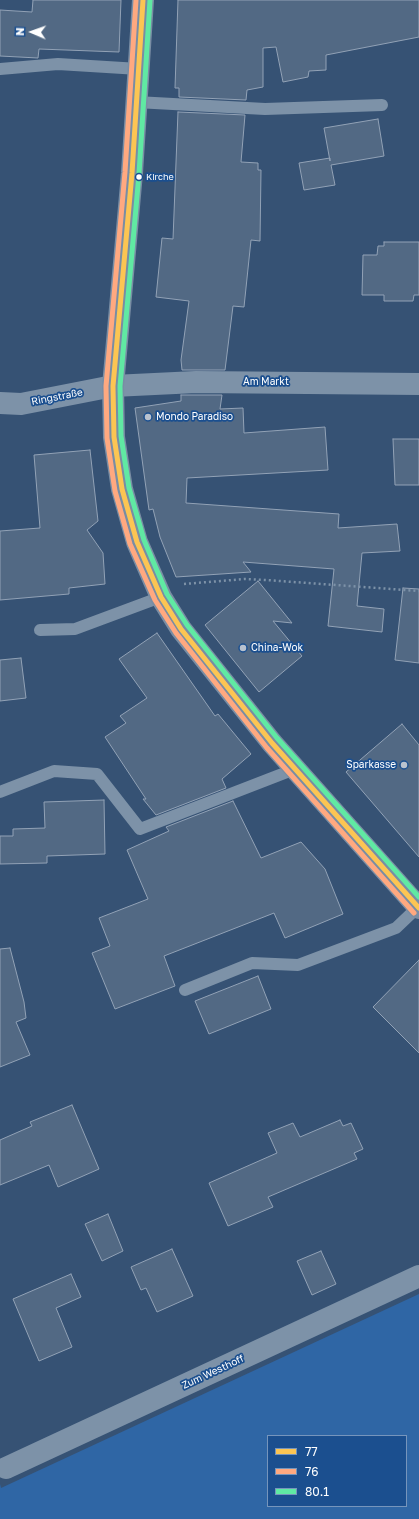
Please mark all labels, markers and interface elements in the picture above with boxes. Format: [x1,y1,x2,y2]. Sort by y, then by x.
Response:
north arrow [12,12,52,52]
text: N [13,27,26,36]
marker: Kirche [134,172,144,182]
place label: Kirche [146,172,174,182]
street label: Am Markt [243,376,289,388]
street label: Ringstraße [30,386,84,408]
place label: Mondo Paradiso [156,411,233,423]
marker: Mondo Paradiso [143,412,153,422]
place label: China-Wok [251,642,303,654]
marker: China-Wok [238,643,248,653]
place label: Sparkasse [346,759,396,771]
marker: Sparkasse [399,760,409,770]
street label: Zum Westhoff [180,1352,246,1392]
legend [267,1435,407,1507]
text: 77 [305,1444,318,1459]
text: 76 [305,1464,319,1479]
text: 80.1 [305,1484,329,1499]

